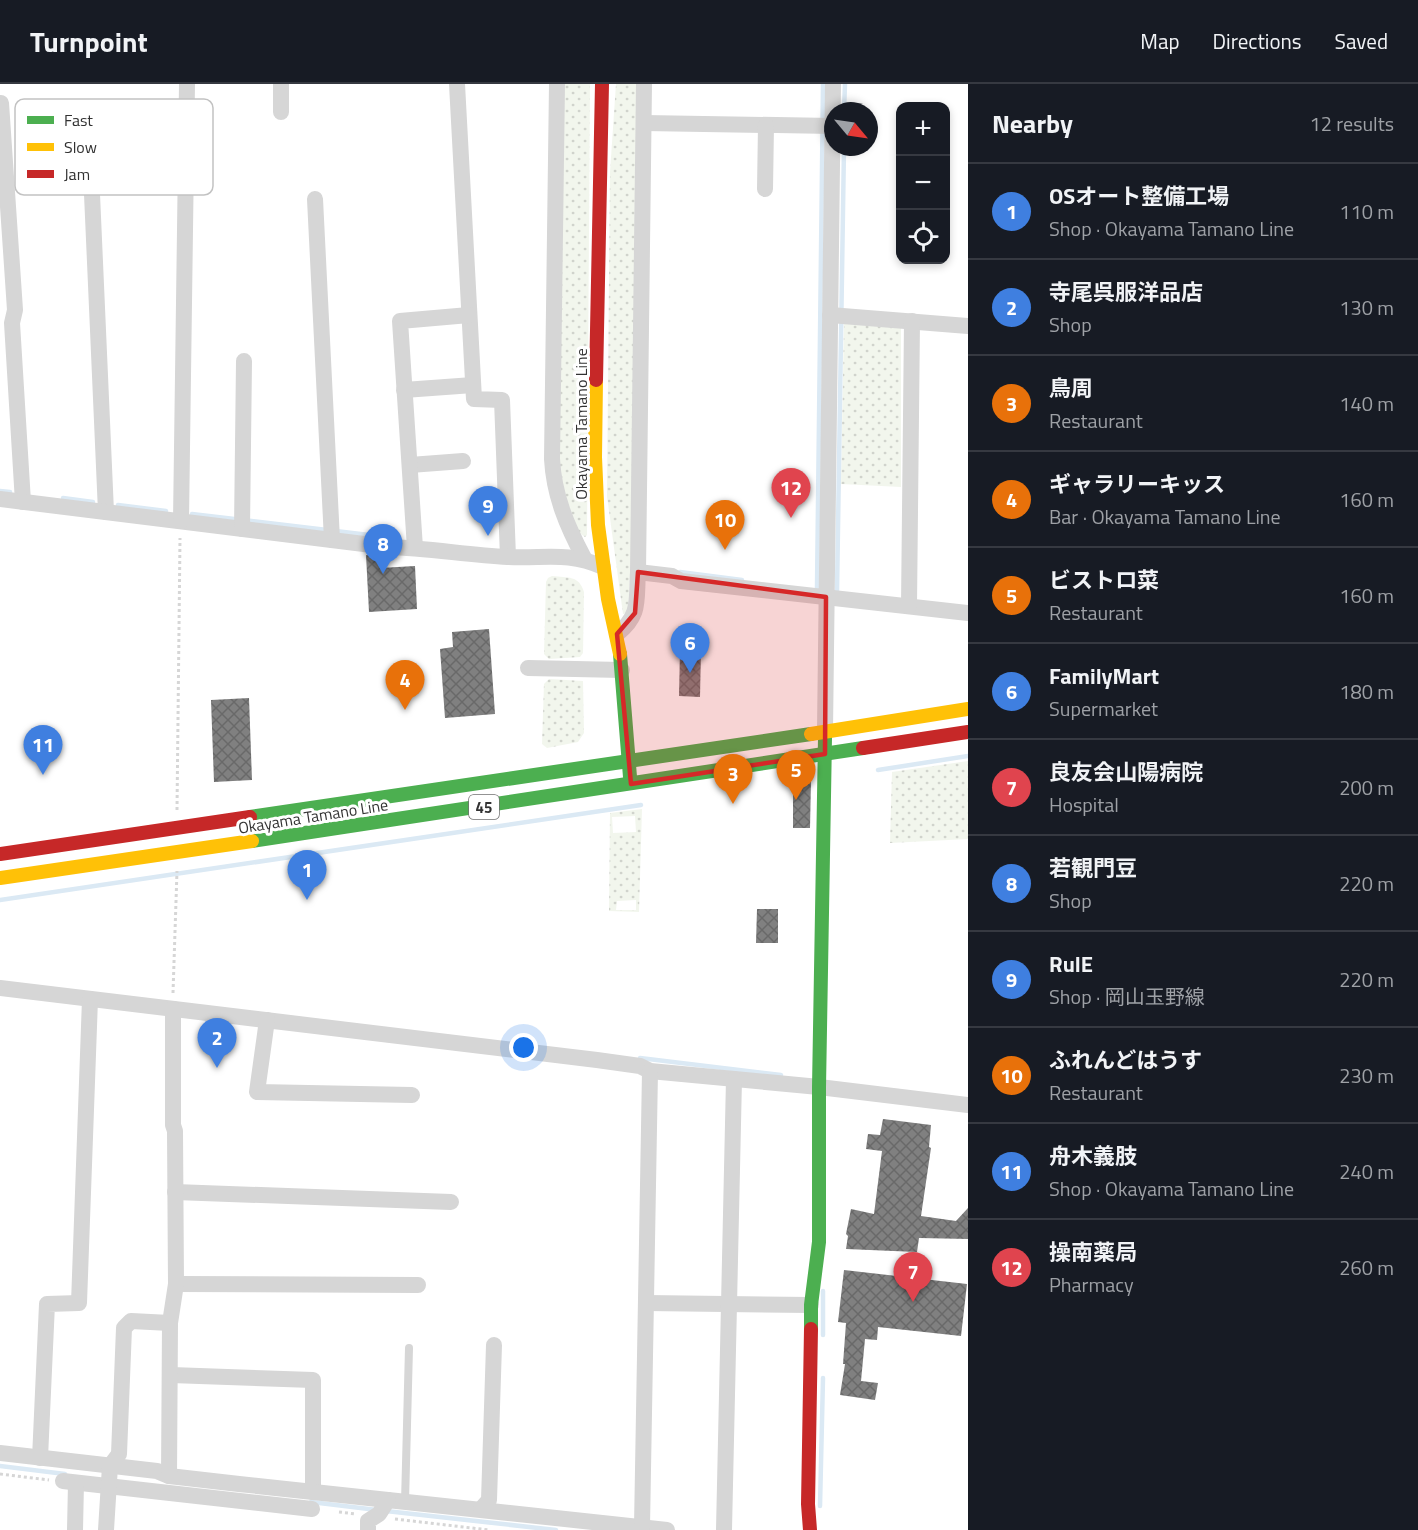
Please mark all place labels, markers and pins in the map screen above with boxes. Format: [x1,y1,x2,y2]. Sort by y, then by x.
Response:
pin: 12 [772,468,810,518]
pin: 9 [468,486,508,536]
pin: 10 [706,500,744,550]
pin: 8 [364,524,403,574]
pin: 6 [670,624,710,673]
pin: 4 [386,660,424,710]
pin: 11 [24,726,63,775]
pin: 5 [776,750,816,800]
pin: 3 [714,754,752,804]
pin: 1 [288,850,326,900]
pin: 2 [198,1018,236,1068]
pin: 7 [894,1252,932,1302]

